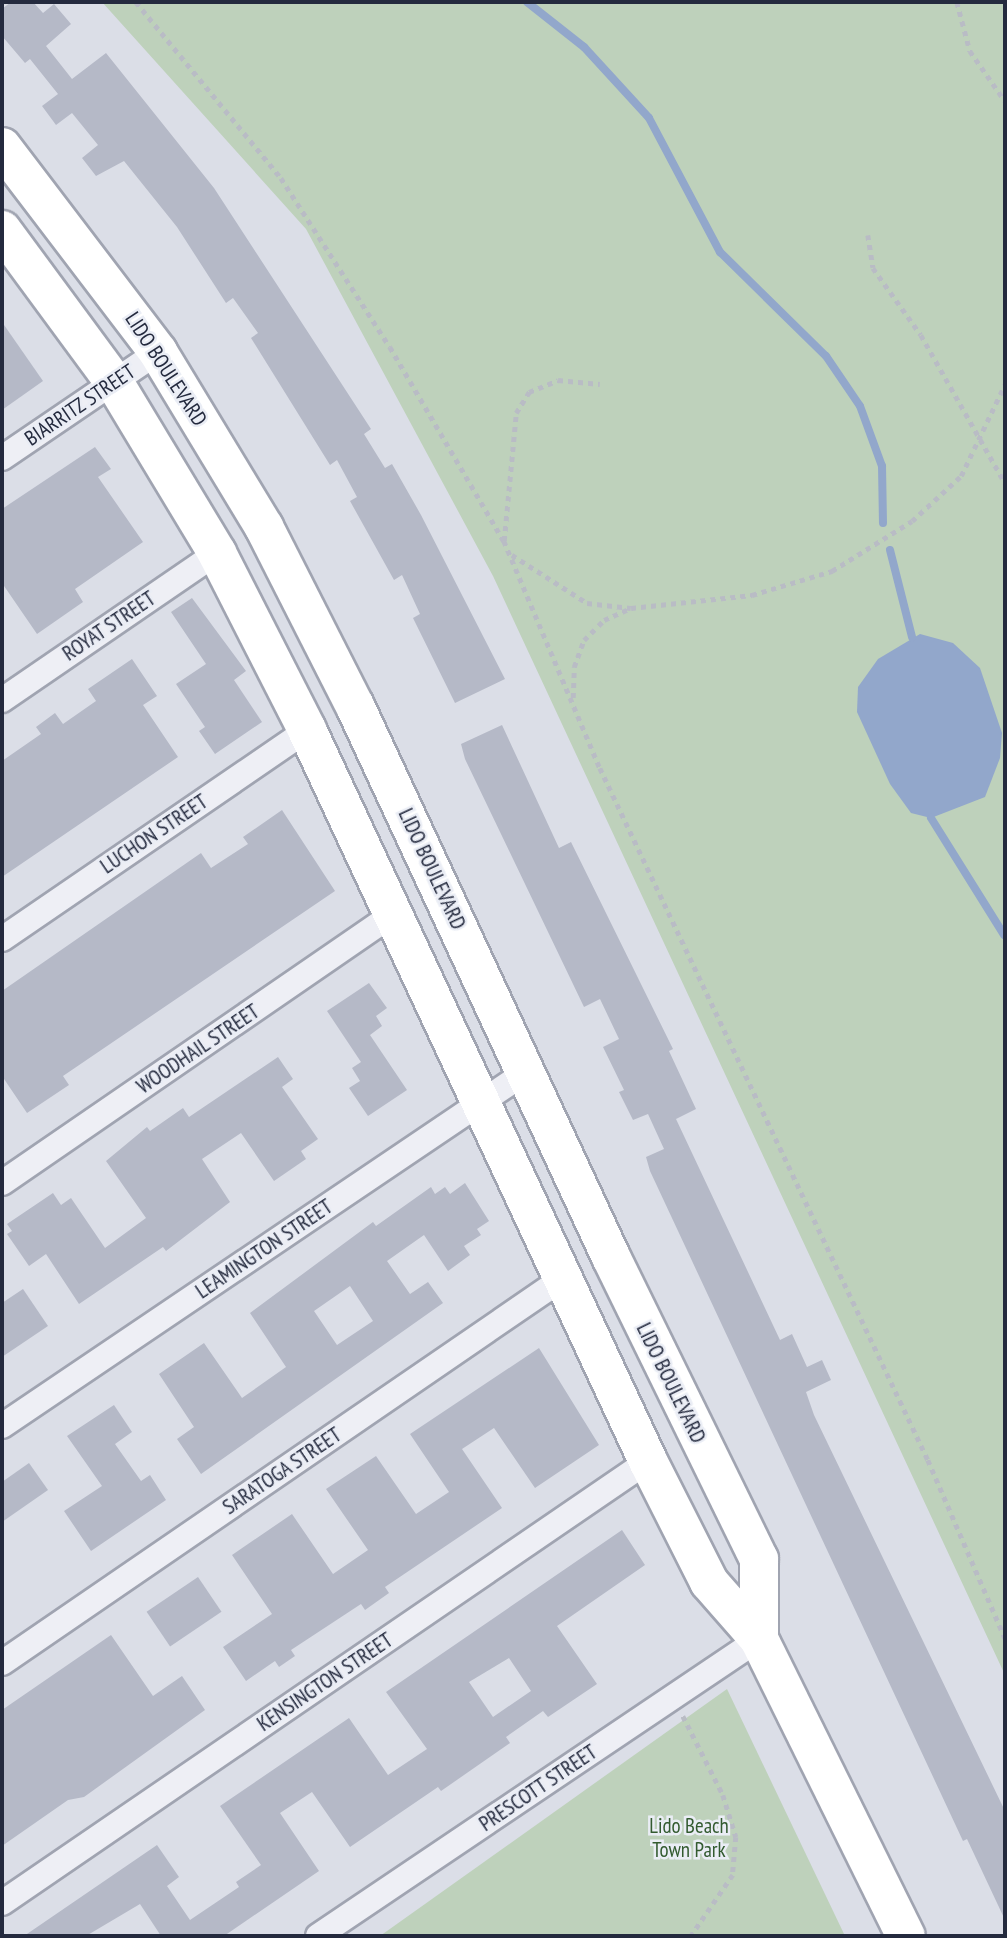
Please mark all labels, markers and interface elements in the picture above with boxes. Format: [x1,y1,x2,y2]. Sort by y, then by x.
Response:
street label: LIDO BOULEVARD [120,307,212,431]
street label: BIARRITZ STREET [20,359,140,451]
street label: ROYAT STREET [58,586,160,666]
street label: LUCHON STREET [96,789,212,879]
street label: LIDO BOULEVARD [393,804,471,934]
street label: WOODHAIL STREET [132,999,264,1099]
street label: LEAMINGTON STREET [191,1194,337,1304]
street label: LIDO BOULEVARD [631,1319,711,1447]
street label: SARATOGA STREET [218,1422,346,1520]
street label: KENSINGTON STREET [252,1627,398,1737]
street label: PRESCOTT STREET [474,1739,602,1837]
park label: Lido Beach Town Park [649,1813,729,1863]

